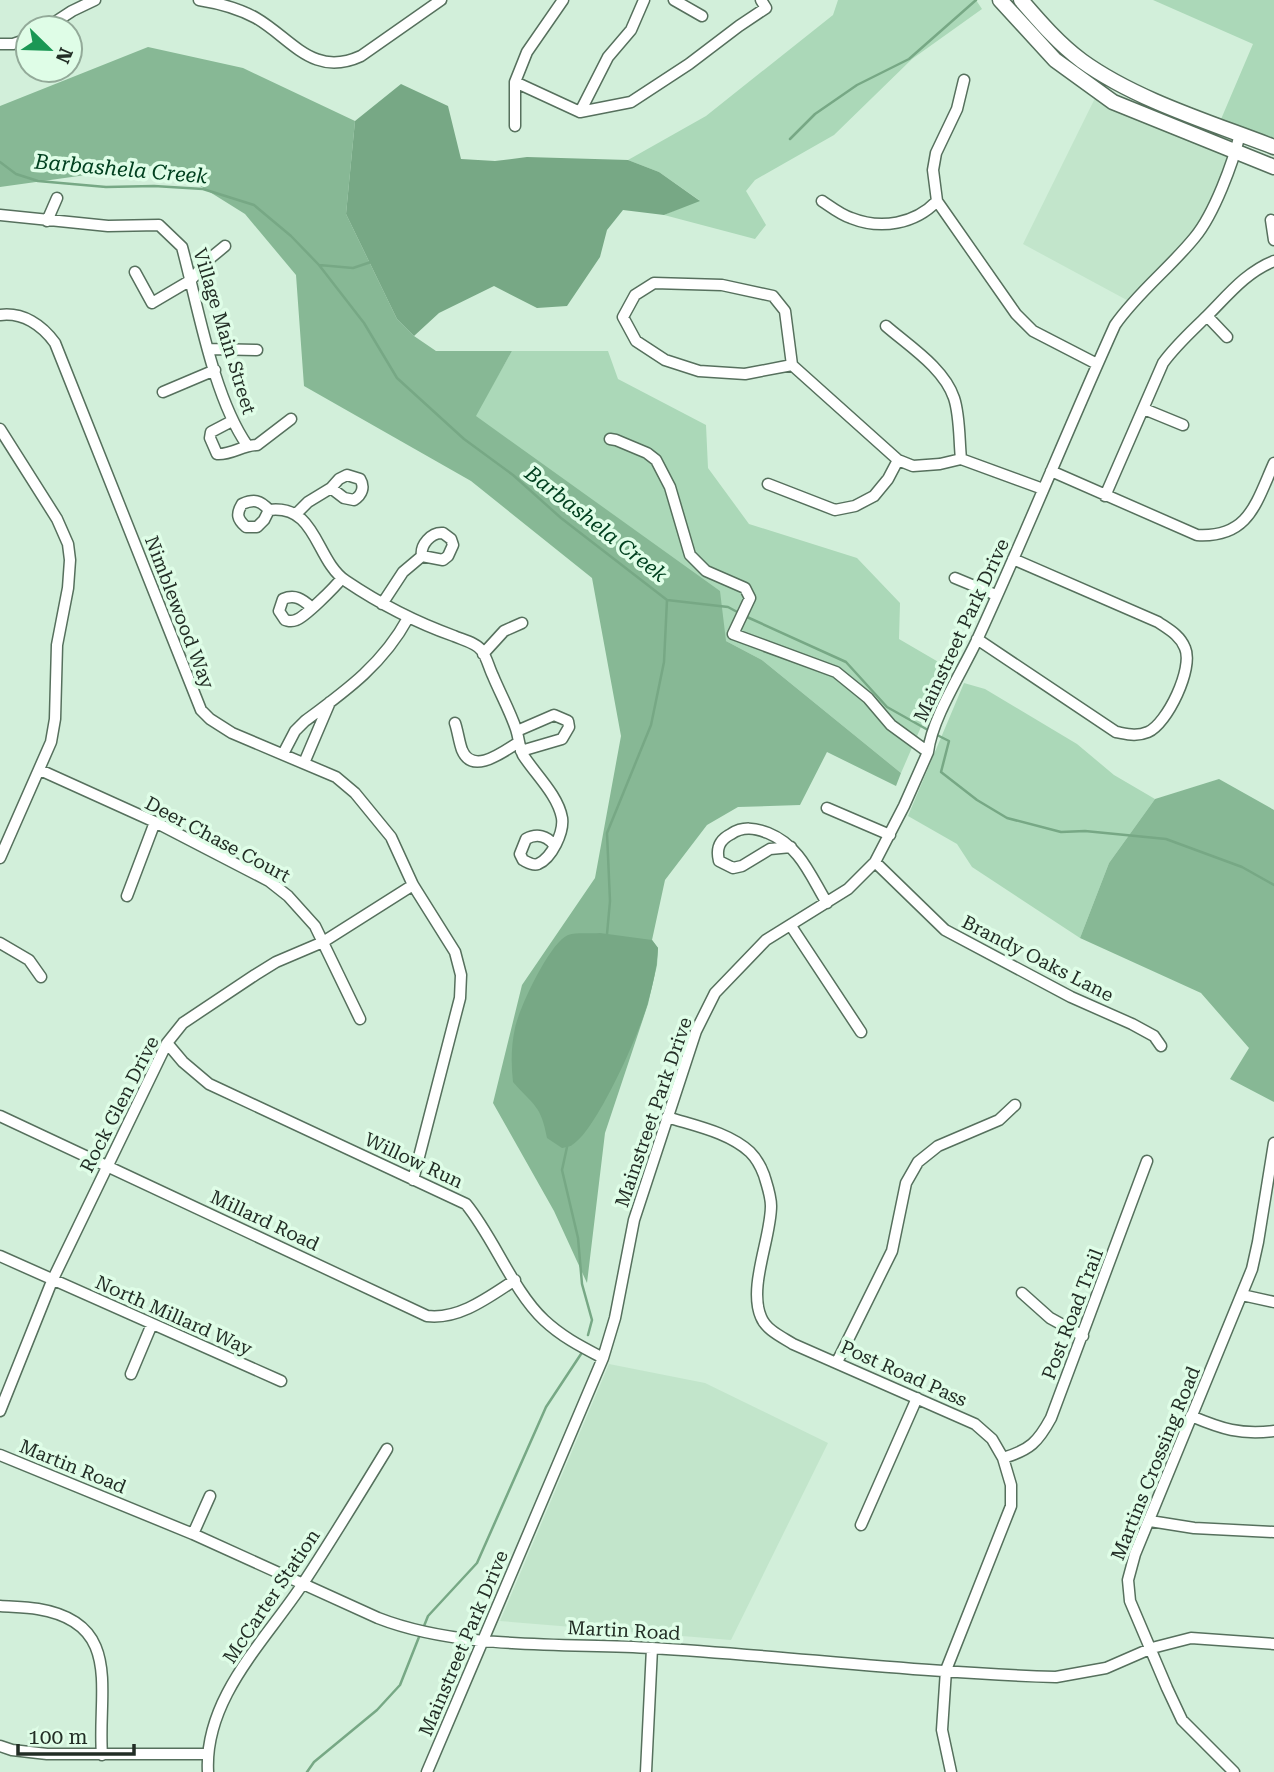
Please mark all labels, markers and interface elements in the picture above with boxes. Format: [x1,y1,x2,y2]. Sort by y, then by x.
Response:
north arrow [14,14,84,84]
text: N [51,44,78,67]
water label: Barbashela Creek [33,149,209,189]
street label: Village Main Street [188,245,261,417]
water label: Barbashela Creek [519,461,672,587]
street label: Nimblewood Way [140,532,220,693]
street label: Mainstreet Park Drive [909,535,1014,725]
street label: Deer Chase Court [141,791,294,887]
street label: Brandy Oaks Lane [958,910,1117,1007]
street label: Mainstreet Park Drive [610,1014,697,1210]
street label: Rock Glen Drive [75,1032,164,1176]
street label: Willow Run [361,1128,467,1193]
street label: Millard Road [207,1185,323,1256]
street label: Post Road Trail [1037,1245,1108,1383]
street label: North Millard Way [92,1271,257,1361]
street label: Post Road Pass [837,1335,971,1412]
street label: Martins Crossing Road [1106,1363,1205,1564]
street label: Martin Road [16,1435,130,1498]
street label: McCarter Station [218,1525,325,1668]
street label: Mainstreet Park Drive [414,1547,513,1739]
street label: Martin Road [567,1616,681,1645]
scale bar [18,1712,133,1756]
text: 100 m [28,1725,88,1749]

